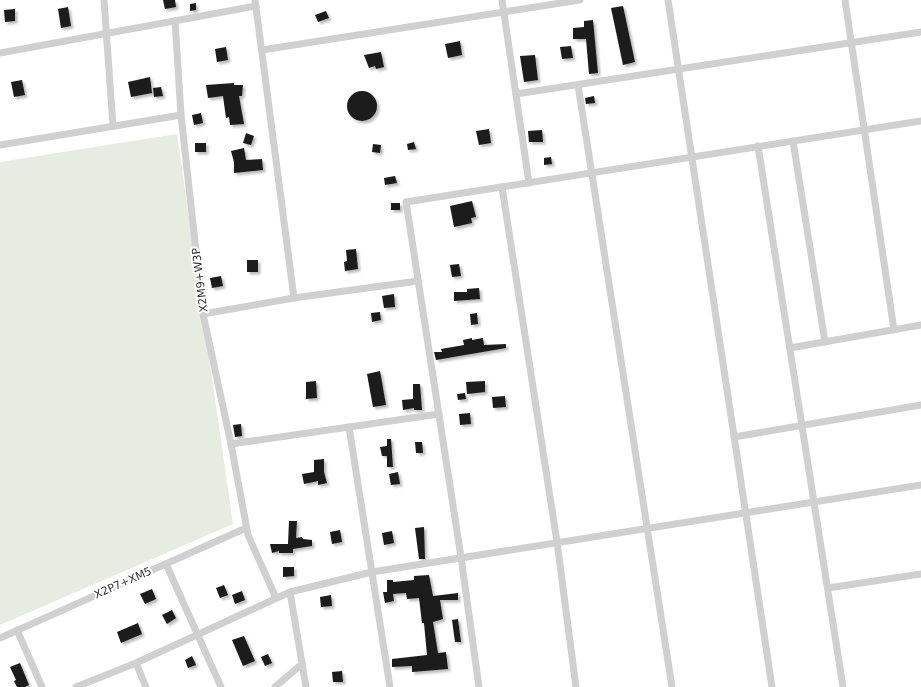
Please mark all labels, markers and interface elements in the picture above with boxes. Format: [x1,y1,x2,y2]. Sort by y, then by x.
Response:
street label: X2M9+W3P [190,247,210,313]
street label: X2P7+XM5 [92,565,154,601]

